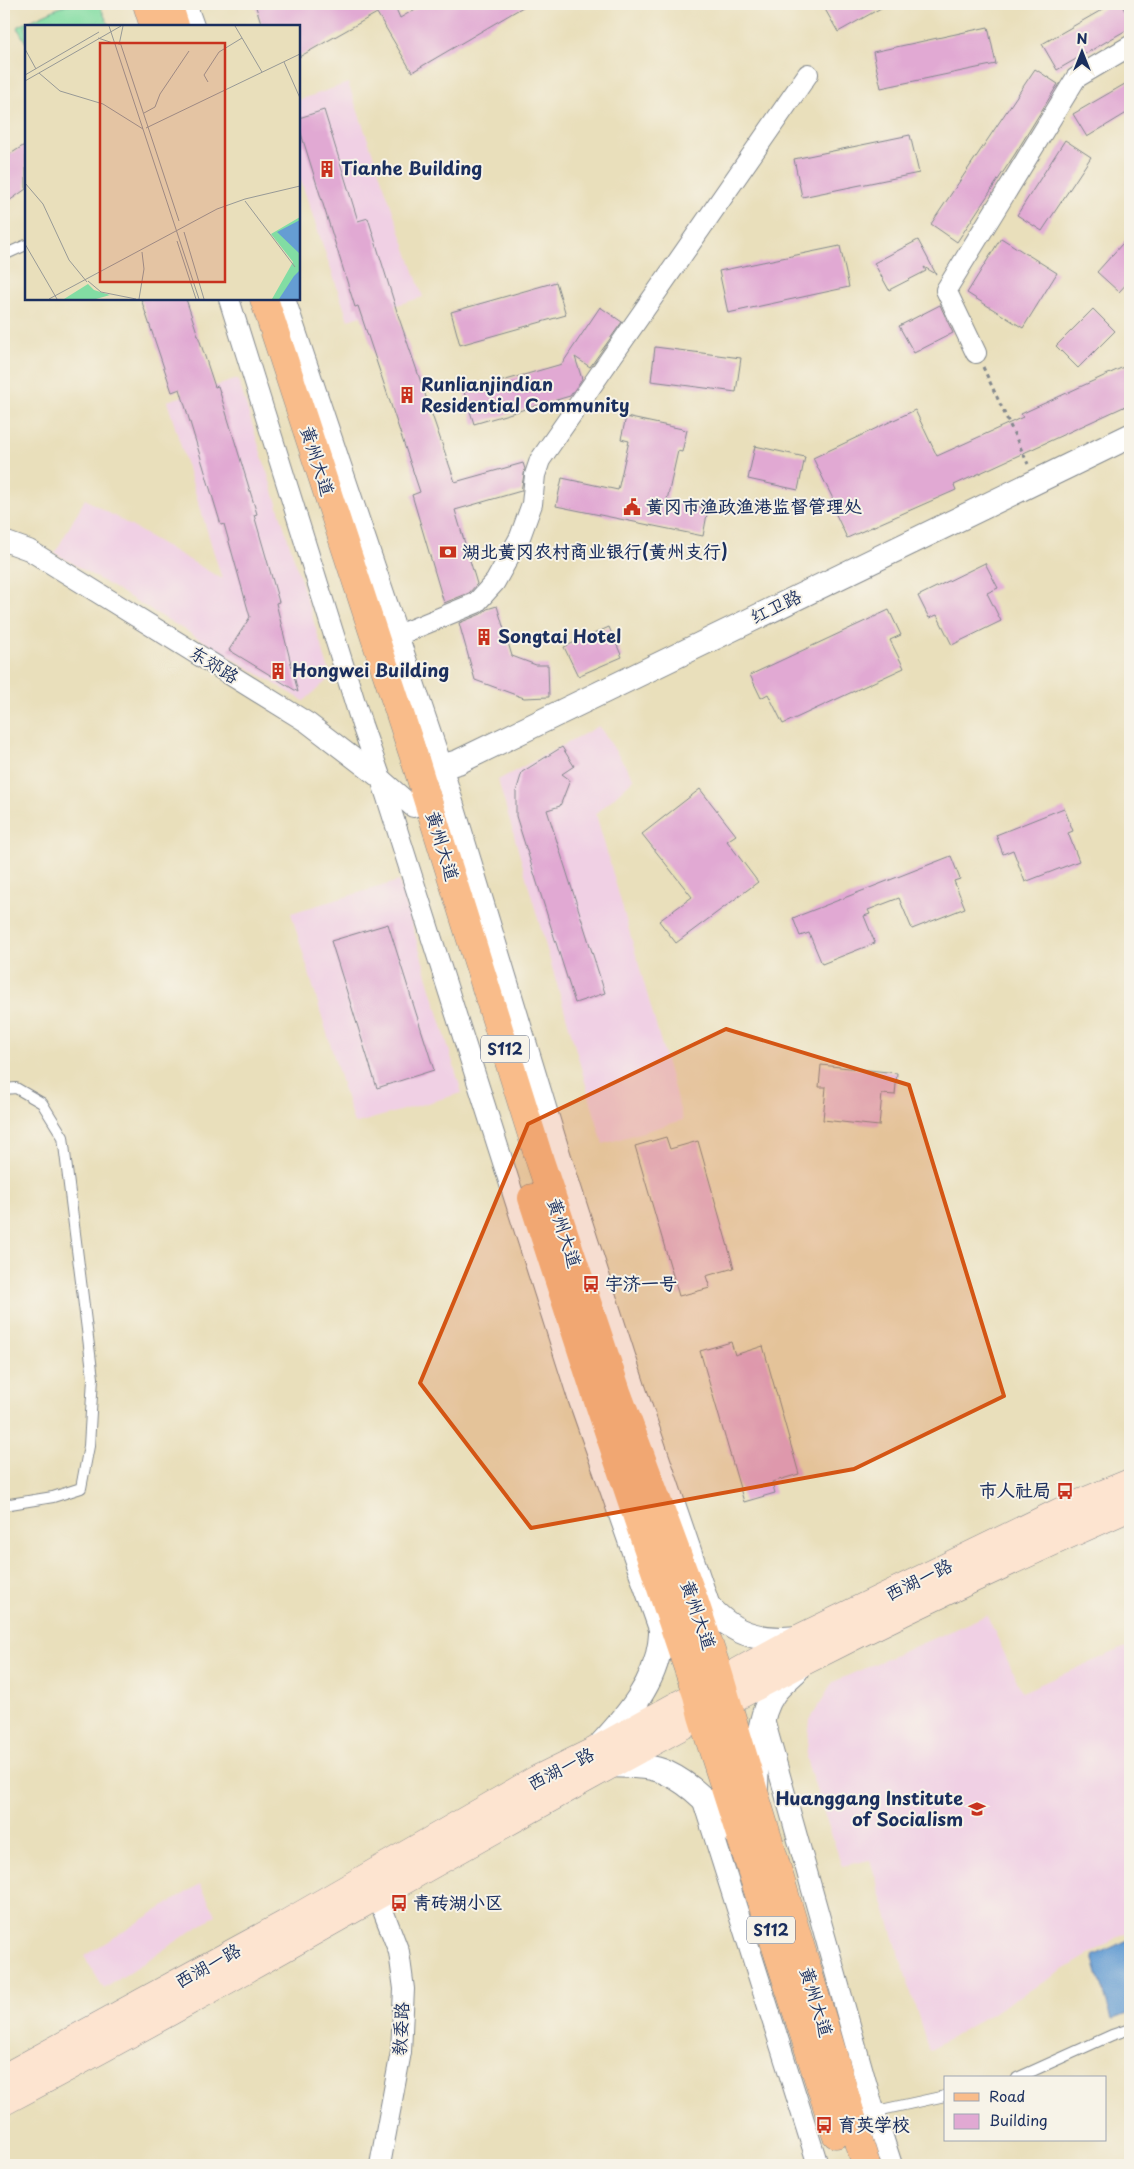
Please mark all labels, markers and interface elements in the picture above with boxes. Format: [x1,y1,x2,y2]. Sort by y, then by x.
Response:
inset map [25,25,300,300]
north arrow [1056,28,1106,78]
text: N [1076,28,1088,49]
place label: Tianhe Building [341,154,482,181]
building icon: Tianhe Building [317,159,337,179]
place label: Runlianjindian Residential Community [421,370,630,418]
building icon: Runlianjindian Residential Community [397,385,417,405]
street label: 黄州大道 [294,422,342,499]
place label: 黄冈市渔政渔港监督管理处 [646,492,862,519]
public building icon: 黄冈市渔政渔港监督管理处 [622,497,642,517]
place label: 湖北黄冈农村商业银行(黄州支行) [462,537,728,564]
bank icon: 湖北黄冈农村商业银行(黄州支行) [438,542,458,562]
street label: 红卫路 [745,582,806,630]
place label: Songtai Hotel [498,622,621,649]
building icon: Songtai Hotel [474,627,494,647]
street label: 东郊路 [185,638,245,689]
place label: Hongwei Building [292,656,449,683]
building icon: Hongwei Building [268,661,288,681]
street label: 黄州大道 [420,807,467,884]
road number: S112 [481,1036,529,1062]
street label: 黄州大道 [541,1194,589,1271]
place label: 宇济一号 [605,1269,677,1296]
bus stop icon: 宇济一号 [581,1274,601,1294]
place label: 市人社局 [979,1476,1051,1503]
bus stop icon: 市人社局 [1055,1481,1075,1501]
street label: 西湖一路 [880,1551,957,1607]
street label: 黄州大道 [675,1576,724,1653]
street label: 西湖一路 [522,1739,599,1796]
place label: Huanggang Institute of Socialism [775,1784,963,1832]
school or university icon: Huanggang Institute of Socialism [967,1799,987,1819]
place label: 青砖湖小区 [413,1888,503,1915]
bus stop icon: 青砖湖小区 [389,1893,409,1913]
road number: S112 [747,1916,795,1944]
street label: 西湖一路 [169,1935,245,1994]
street label: 黄州大道 [794,1963,841,2040]
street label: 教委路 [385,2001,414,2057]
legend [944,2076,1106,2142]
text: Road [989,2084,1025,2107]
text: Building [989,2108,1048,2131]
place label: 育英学校 [838,2110,910,2137]
bus stop icon: 育英学校 [814,2115,834,2135]

